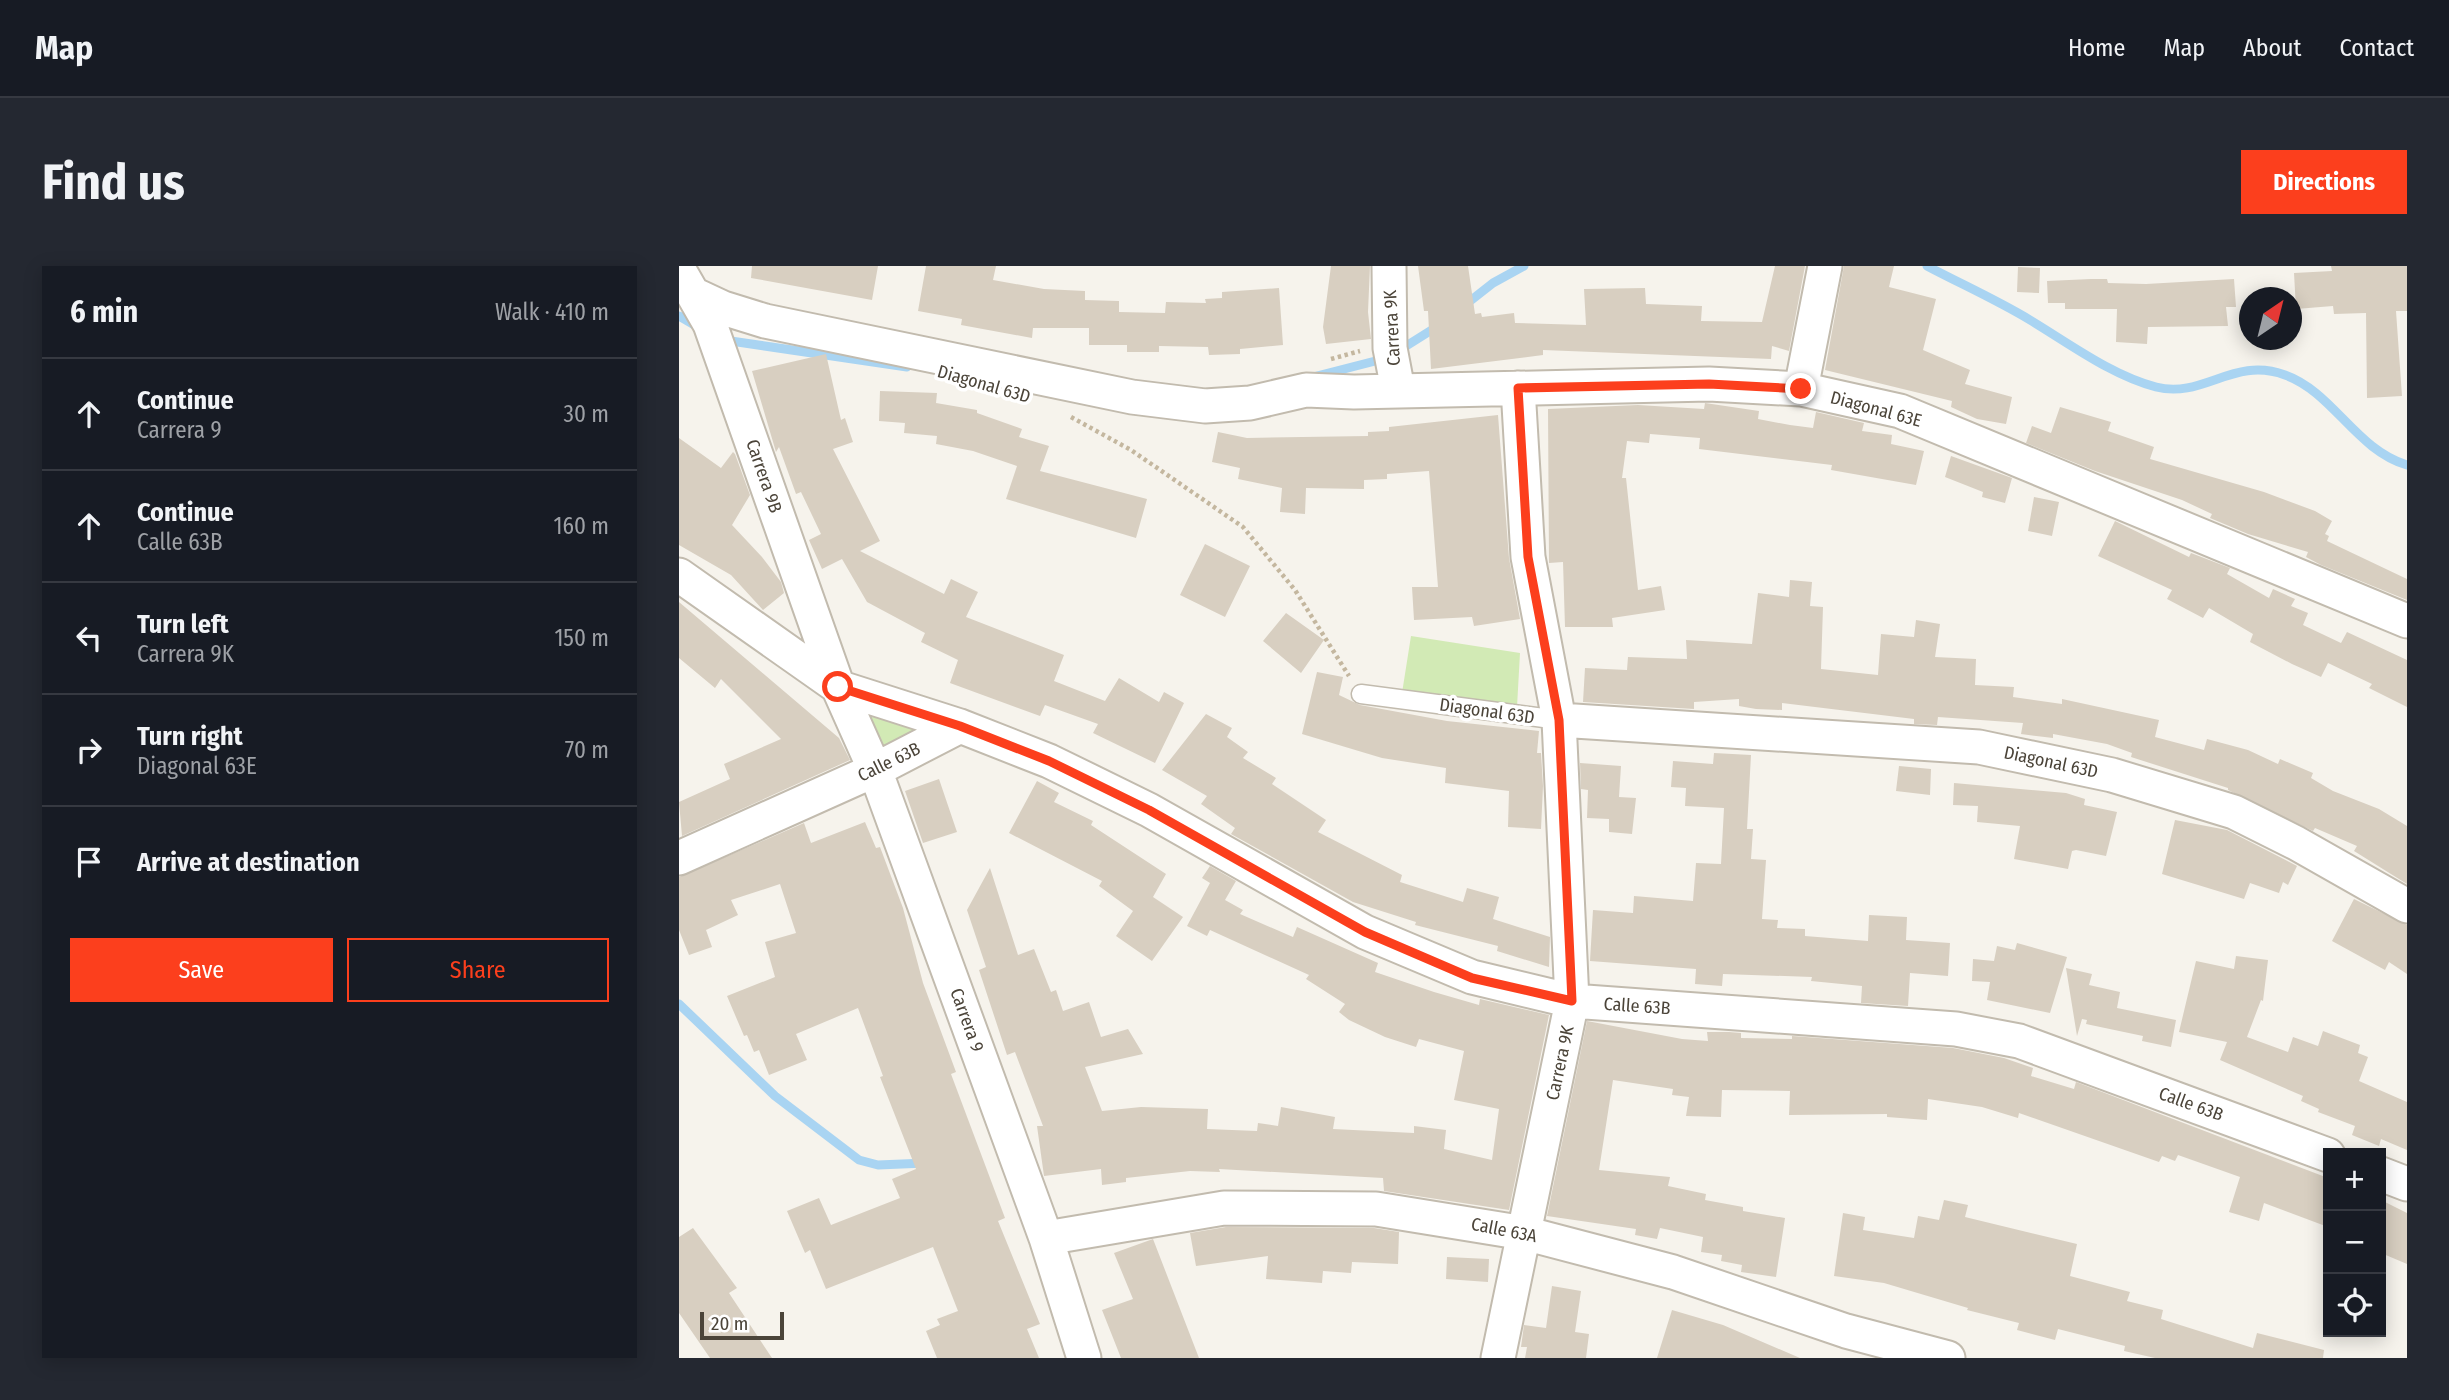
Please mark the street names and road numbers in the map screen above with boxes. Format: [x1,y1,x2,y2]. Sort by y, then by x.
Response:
street label: Carrera 9K [1379,289,1405,366]
street label: Diagonal 63D [935,360,1033,408]
street label: Diagonal 63E [1828,386,1924,432]
street label: Carrera 9B [741,436,787,516]
street label: Diagonal 63D [1438,693,1536,729]
street label: Calle 63B [854,737,924,787]
street label: Diagonal 63D [2002,741,2100,783]
street label: Carrera 9 [945,985,989,1055]
street label: Calle 63B [1603,993,1671,1019]
street label: Carrera 9K [1541,1023,1579,1102]
street label: Calle 63B [2156,1082,2226,1126]
street label: Calle 63A [1469,1213,1539,1247]

